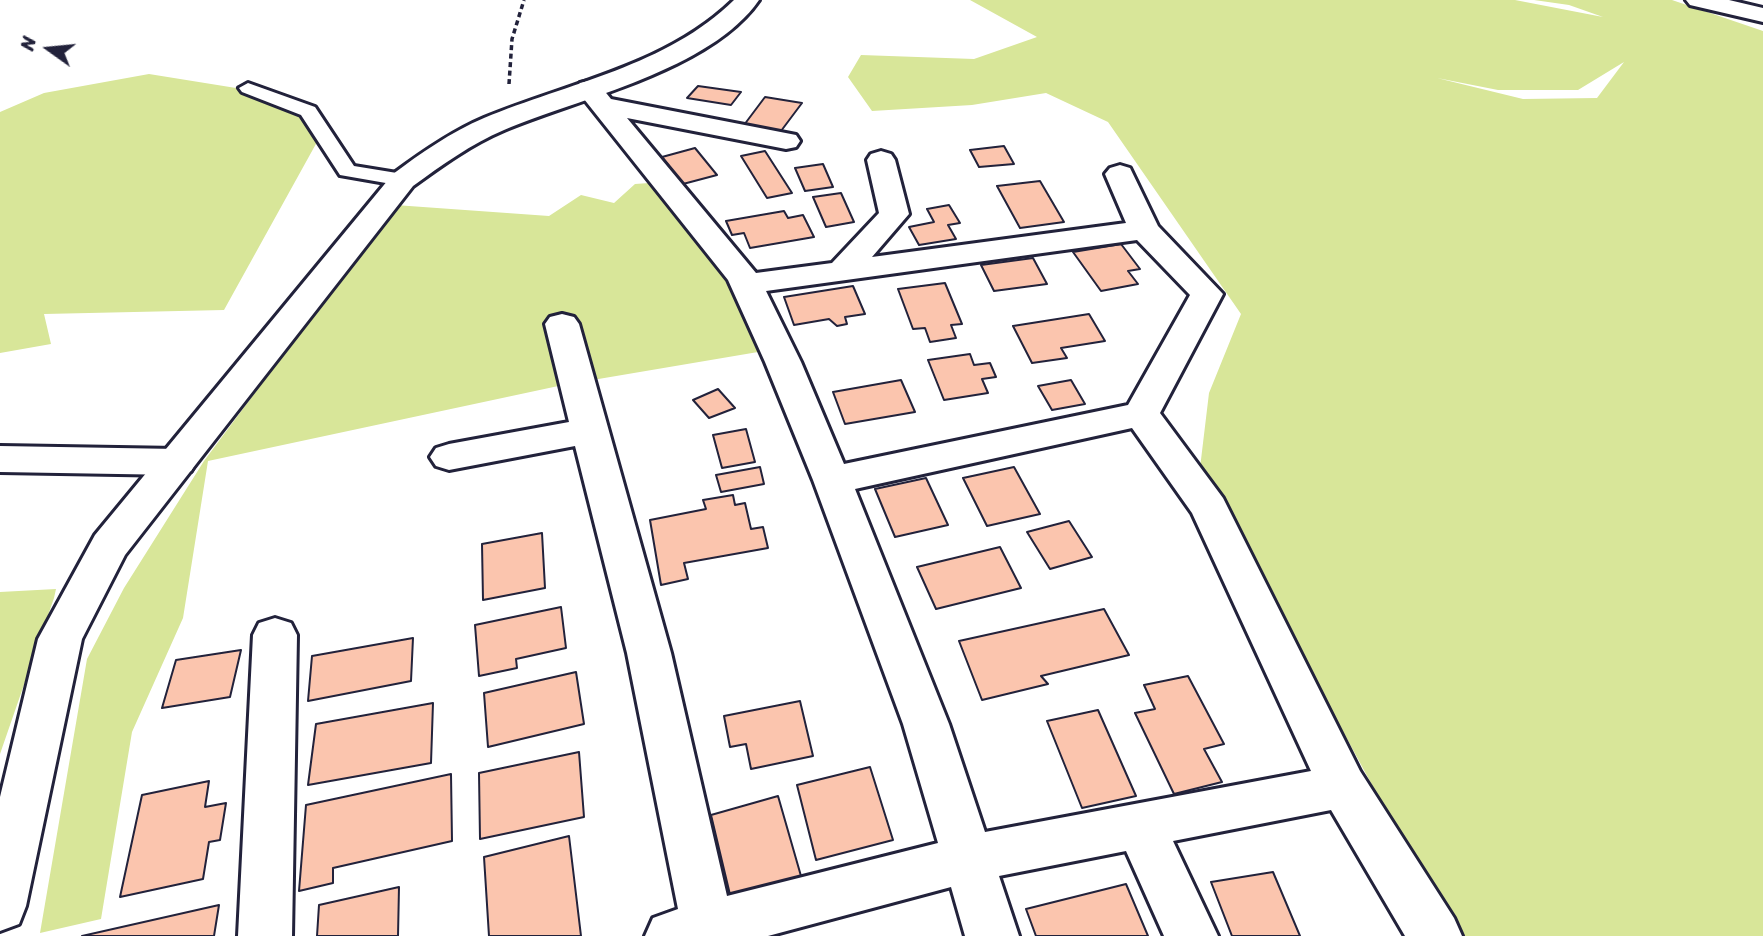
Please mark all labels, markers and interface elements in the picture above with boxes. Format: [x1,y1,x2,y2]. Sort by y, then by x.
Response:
north arrow [14,14,84,84]
text: N [11,33,46,54]

